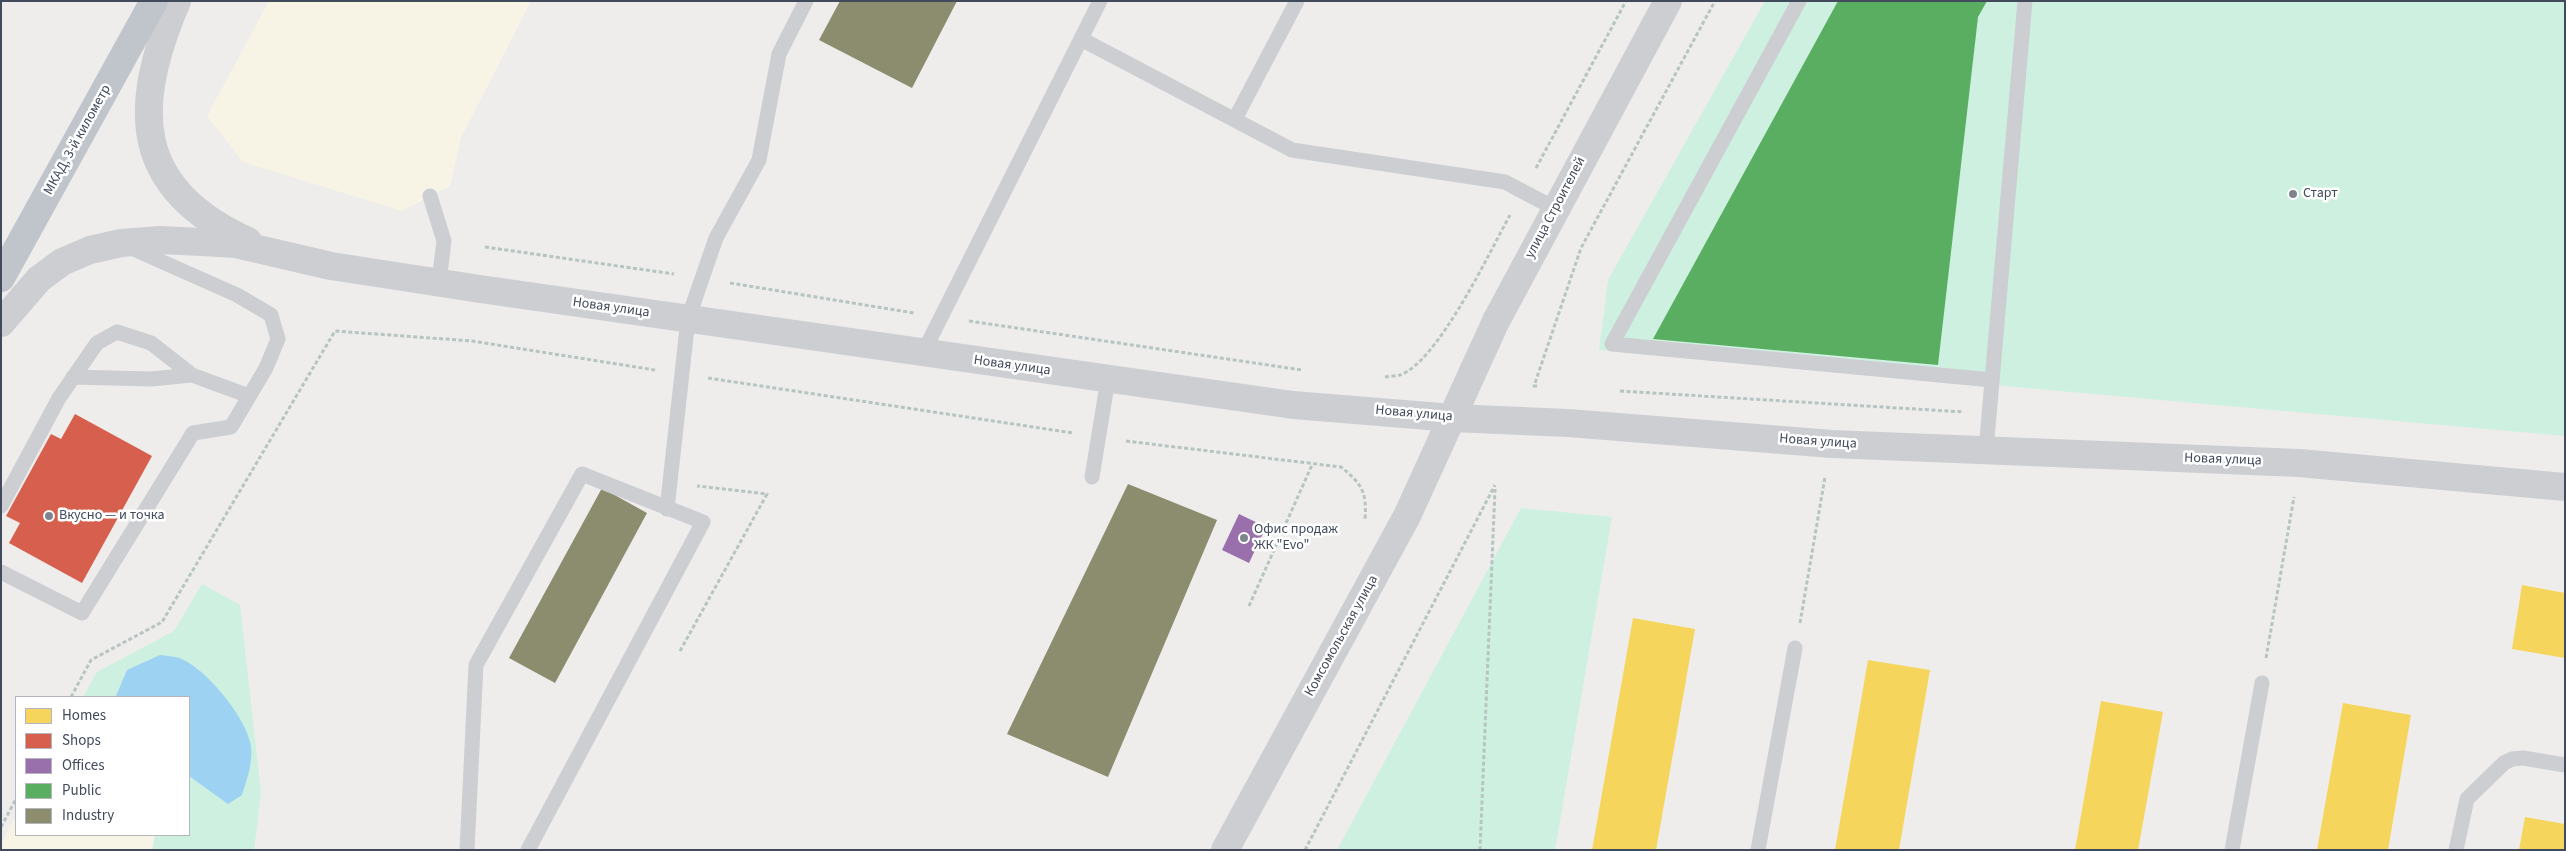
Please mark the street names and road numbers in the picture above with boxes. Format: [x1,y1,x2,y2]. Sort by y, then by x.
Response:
street label: МКАД, 3-й километр [41,82,115,198]
street label: улица Строителей [1522,154,1590,262]
street label: Новая улица [571,294,651,322]
street label: Новая улица [972,352,1052,380]
street label: Новая улица [1375,402,1453,426]
street label: Новая улица [1779,431,1857,453]
street label: Новая улица [2184,450,2262,470]
street label: Комсомольская улица [1302,573,1382,699]

